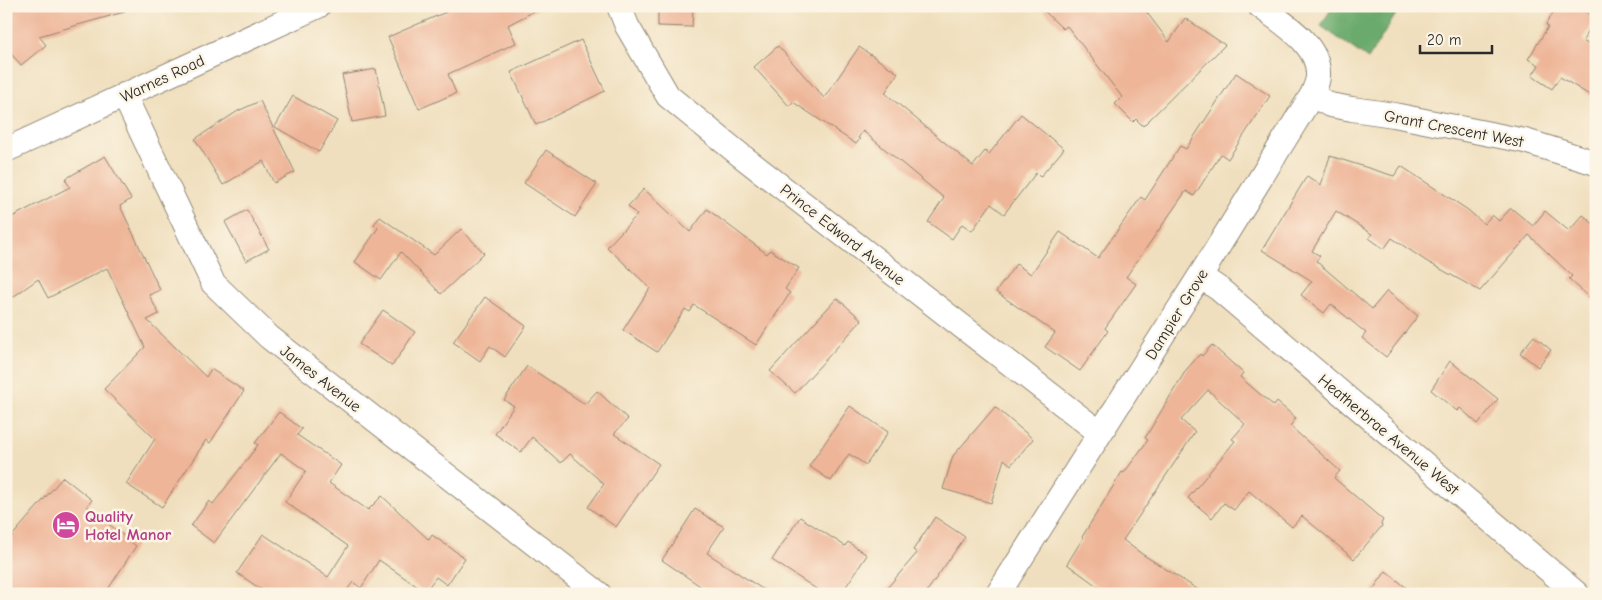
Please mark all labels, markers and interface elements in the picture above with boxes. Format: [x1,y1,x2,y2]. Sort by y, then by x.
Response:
scale bar [1420,22,1492,54]
text: 20 m [1427,31,1461,49]
street label: Warnes Road [117,52,207,106]
street label: Grant Crescent West [1383,107,1525,151]
street label: Prince Edward Avenue [777,181,908,289]
street label: Dampier Grove [1142,266,1212,363]
street label: James Avenue [276,342,364,416]
street label: Heatherbrae Avenue West [1315,371,1463,499]
place label: Quality Hotel Manor [85,508,172,544]
hotel icon: Quality Hotel Manor [51,510,81,540]

